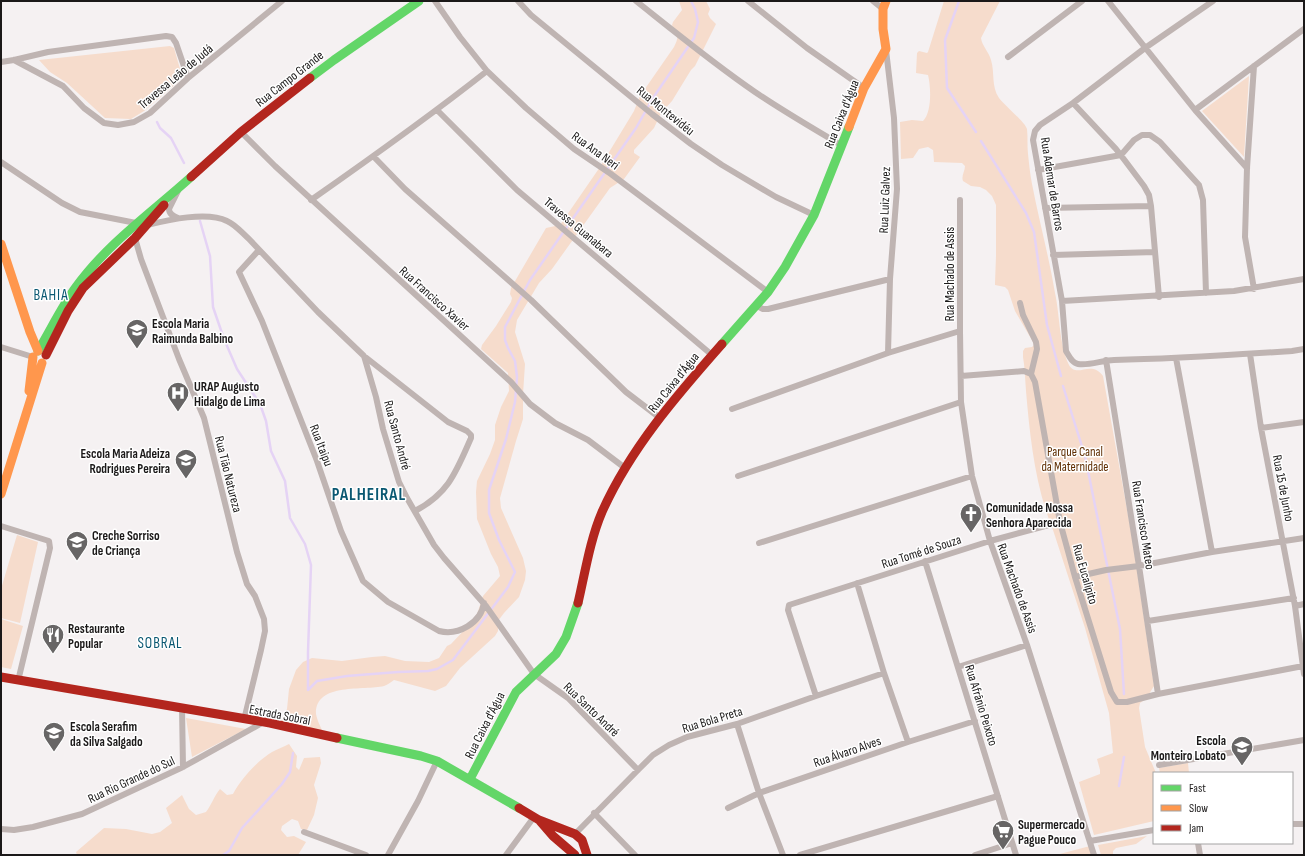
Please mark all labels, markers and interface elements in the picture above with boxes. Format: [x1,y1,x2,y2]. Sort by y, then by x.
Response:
street label: Travessa Leão de Judá [135,41,216,113]
street label: Rua Campo Grande [252,47,327,110]
street label: Rua Caixa d'Água [821,78,863,151]
street label: Rua Montevidéu [633,83,698,139]
street label: Rua Ana Neri [568,128,622,173]
street label: Rua Ademar de Barros [1037,136,1067,232]
street label: Rua Luiz Galvez [876,166,894,234]
street label: Travessa Guanabara [540,194,616,261]
street label: Rua Machado de Assis [942,226,958,321]
street label: Rua Francisco Xavier [396,263,473,335]
district label: BAHIA [33,286,69,305]
place label: Escola Maria Raimunda Balbino [152,316,234,347]
school or university icon: Escola Maria Raimunda Balbino [124,317,150,350]
street label: Rua Caixa d'Água [645,349,703,416]
place label: URAP Augusto Hidalgo de Lima [194,379,265,410]
hospital icon: URAP Augusto Hidalgo de Lima [165,380,191,413]
street label: Rua Santo André [380,399,414,472]
street label: Rua Itaipu [306,422,336,468]
street label: Rua Tião Natureza [211,434,245,514]
park label: Parque Canal da Maternidade [1041,444,1109,475]
place label: Escola Maria Adeiza Rodrigues Pereira [80,446,170,477]
school or university icon: Escola Maria Adeiza Rodrigues Pereira [173,447,199,480]
street label: Rua 15 de Junho [1269,453,1297,523]
street label: Rua Francisco Mateo [1128,480,1158,571]
district label: PALHEIRAL [332,485,406,505]
place label: Comunidade Nossa Senhora Aparecida [986,500,1073,531]
church icon: Comunidade Nossa Senhora Aparecida [958,501,984,534]
place label: Creche Sorriso de Criança [92,528,160,559]
school or university icon: Creche Sorriso de Criança [64,529,90,562]
street label: Rua Tomé de Souza [879,532,963,572]
street label: Rua Machado de Assis [993,541,1041,636]
street label: Rua Eucalipito [1069,543,1101,606]
place label: Restaurante Popular [68,621,125,652]
restaurant icon: Restaurante Popular [40,622,66,655]
district label: SOBRAL [137,634,183,653]
street label: Rua Afrânio Peixoto [961,663,1001,748]
street label: Rua Santo André [560,679,623,740]
street label: Rua Caixa d'Água [461,689,509,761]
street label: Estrada Sobral [248,701,312,729]
street label: Rua Bola Preta [680,703,744,737]
place label: Escola Serafim da Silva Salgado [70,719,143,750]
school or university icon: Escola Serafim da Silva Salgado [41,720,67,753]
street label: Rua Álvaro Alves [811,733,884,771]
place label: Escola Monteiro Lobato [1151,733,1226,764]
school or university icon: Escola Monteiro Lobato [1229,734,1255,767]
street label: Rua Rio Grande do Sul [85,753,177,807]
legend [1153,772,1293,844]
text: Fast [1189,781,1206,796]
text: Slow [1189,801,1208,816]
place label: Supermercado Pague Pouco [1018,817,1085,848]
supermarket icon: Supermercado Pague Pouco [990,818,1016,851]
text: Jam [1188,821,1204,836]

